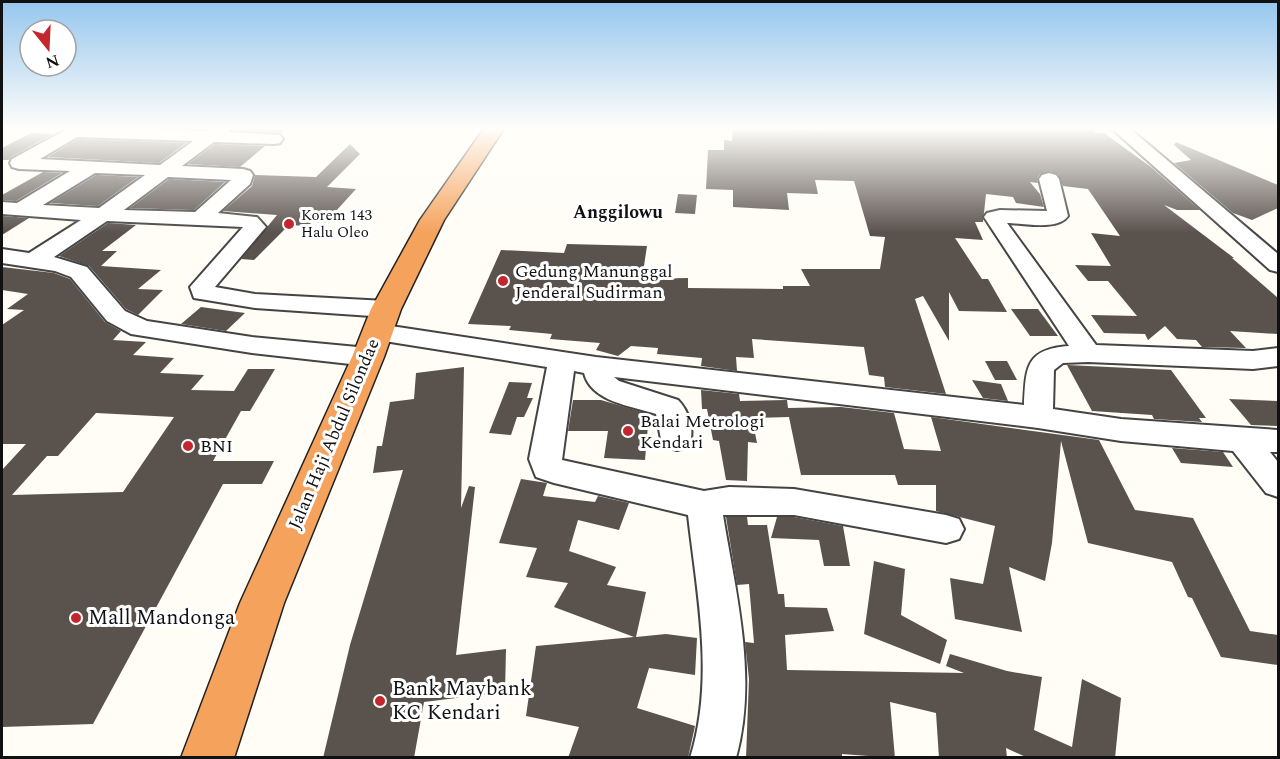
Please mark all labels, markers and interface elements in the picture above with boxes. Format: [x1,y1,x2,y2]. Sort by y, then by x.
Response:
north arrow [18,18,78,78]
text: N [42,48,62,75]
district label: Anggilowu [573,199,663,226]
place label: Korem 143 Halu Oleo [301,204,372,244]
marker: Korem 143 Halu Oleo [282,217,296,231]
place label: Gedung Manunggal Jenderal Sudirman [515,258,673,306]
marker: Gedung Manunggal Jenderal Sudirman [496,274,510,288]
street label: Jalan Haji Abdul Silondae [282,334,386,534]
place label: Balai Metrologi Kendari [640,408,765,456]
marker: Balai Metrologi Kendari [621,424,635,438]
place label: BNI [200,433,233,460]
marker: BNI [181,439,195,453]
place label: Mall Mandonga [88,602,236,634]
marker: Mall Mandonga [69,611,83,625]
place label: Bank Maybank KC Kendari [392,673,532,729]
marker: Bank Maybank KC Kendari [373,694,387,708]

